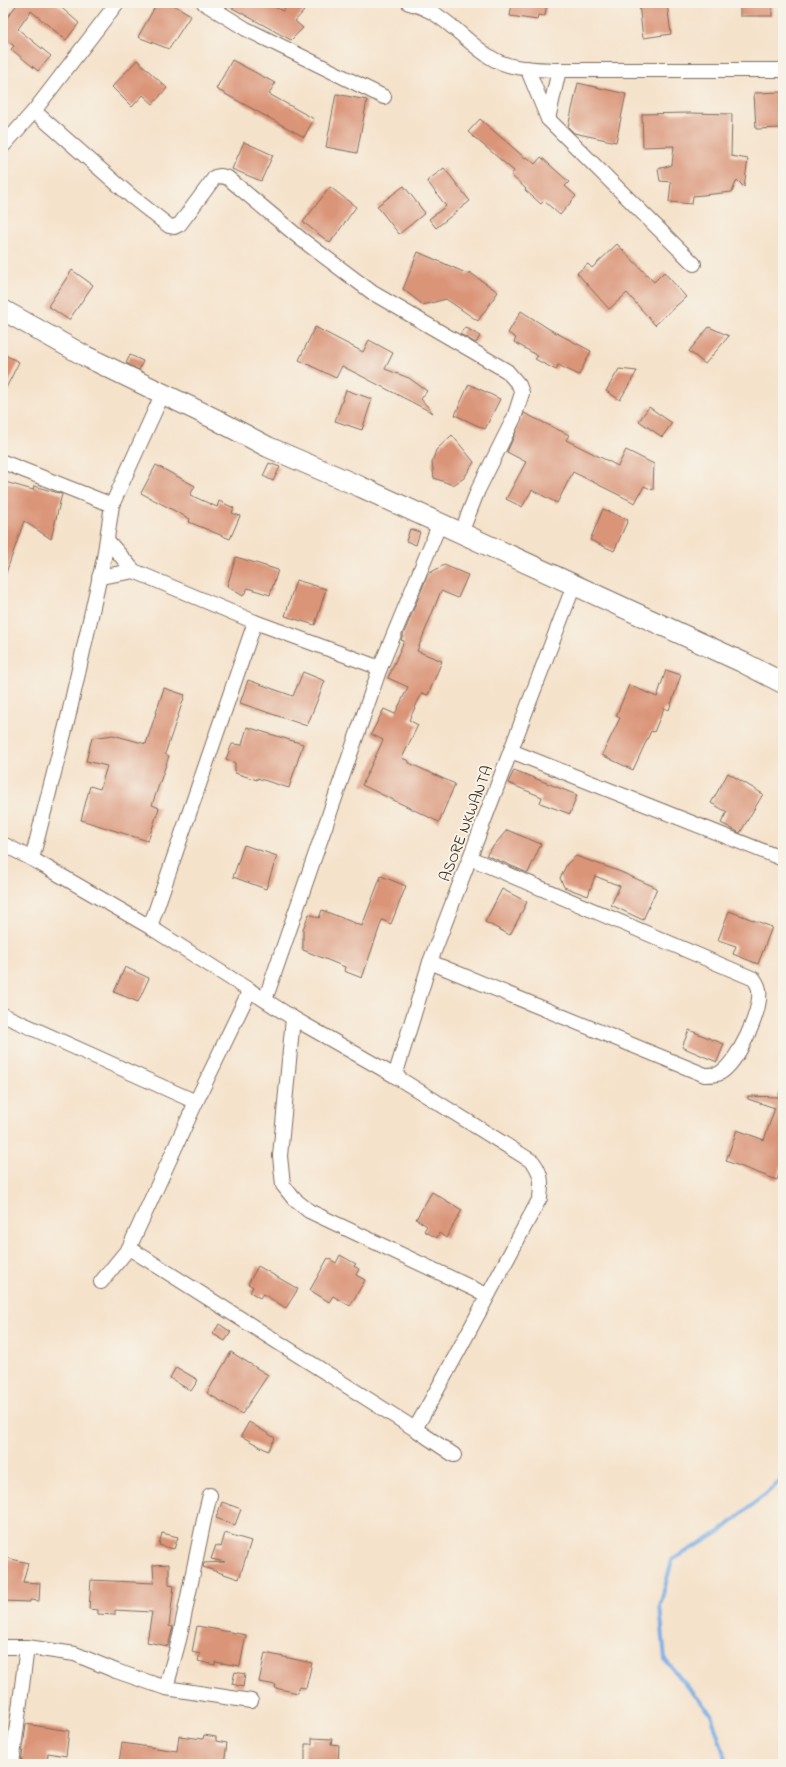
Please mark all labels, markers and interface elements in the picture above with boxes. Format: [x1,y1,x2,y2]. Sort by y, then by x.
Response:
street label: ASORE NKWANTA [434,762,500,885]

